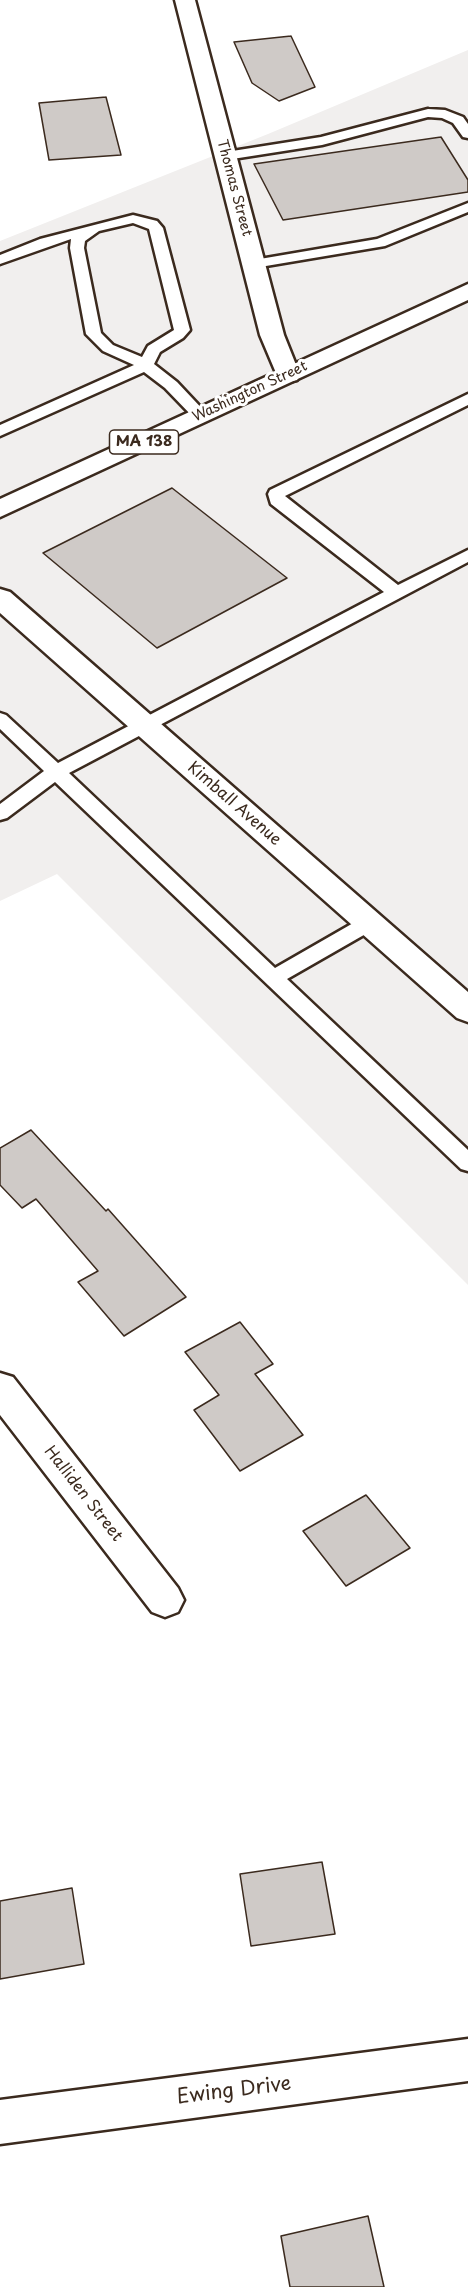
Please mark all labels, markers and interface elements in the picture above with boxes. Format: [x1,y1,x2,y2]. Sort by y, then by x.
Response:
street label: Thomas Street [213,138,255,238]
street label: Washington Street [190,358,310,426]
road number: MA 138 [110,430,178,454]
street label: Kimball Avenue [183,758,285,850]
street label: Halliden Street [40,1442,126,1546]
street label: Ewing Drive [175,2072,293,2110]

